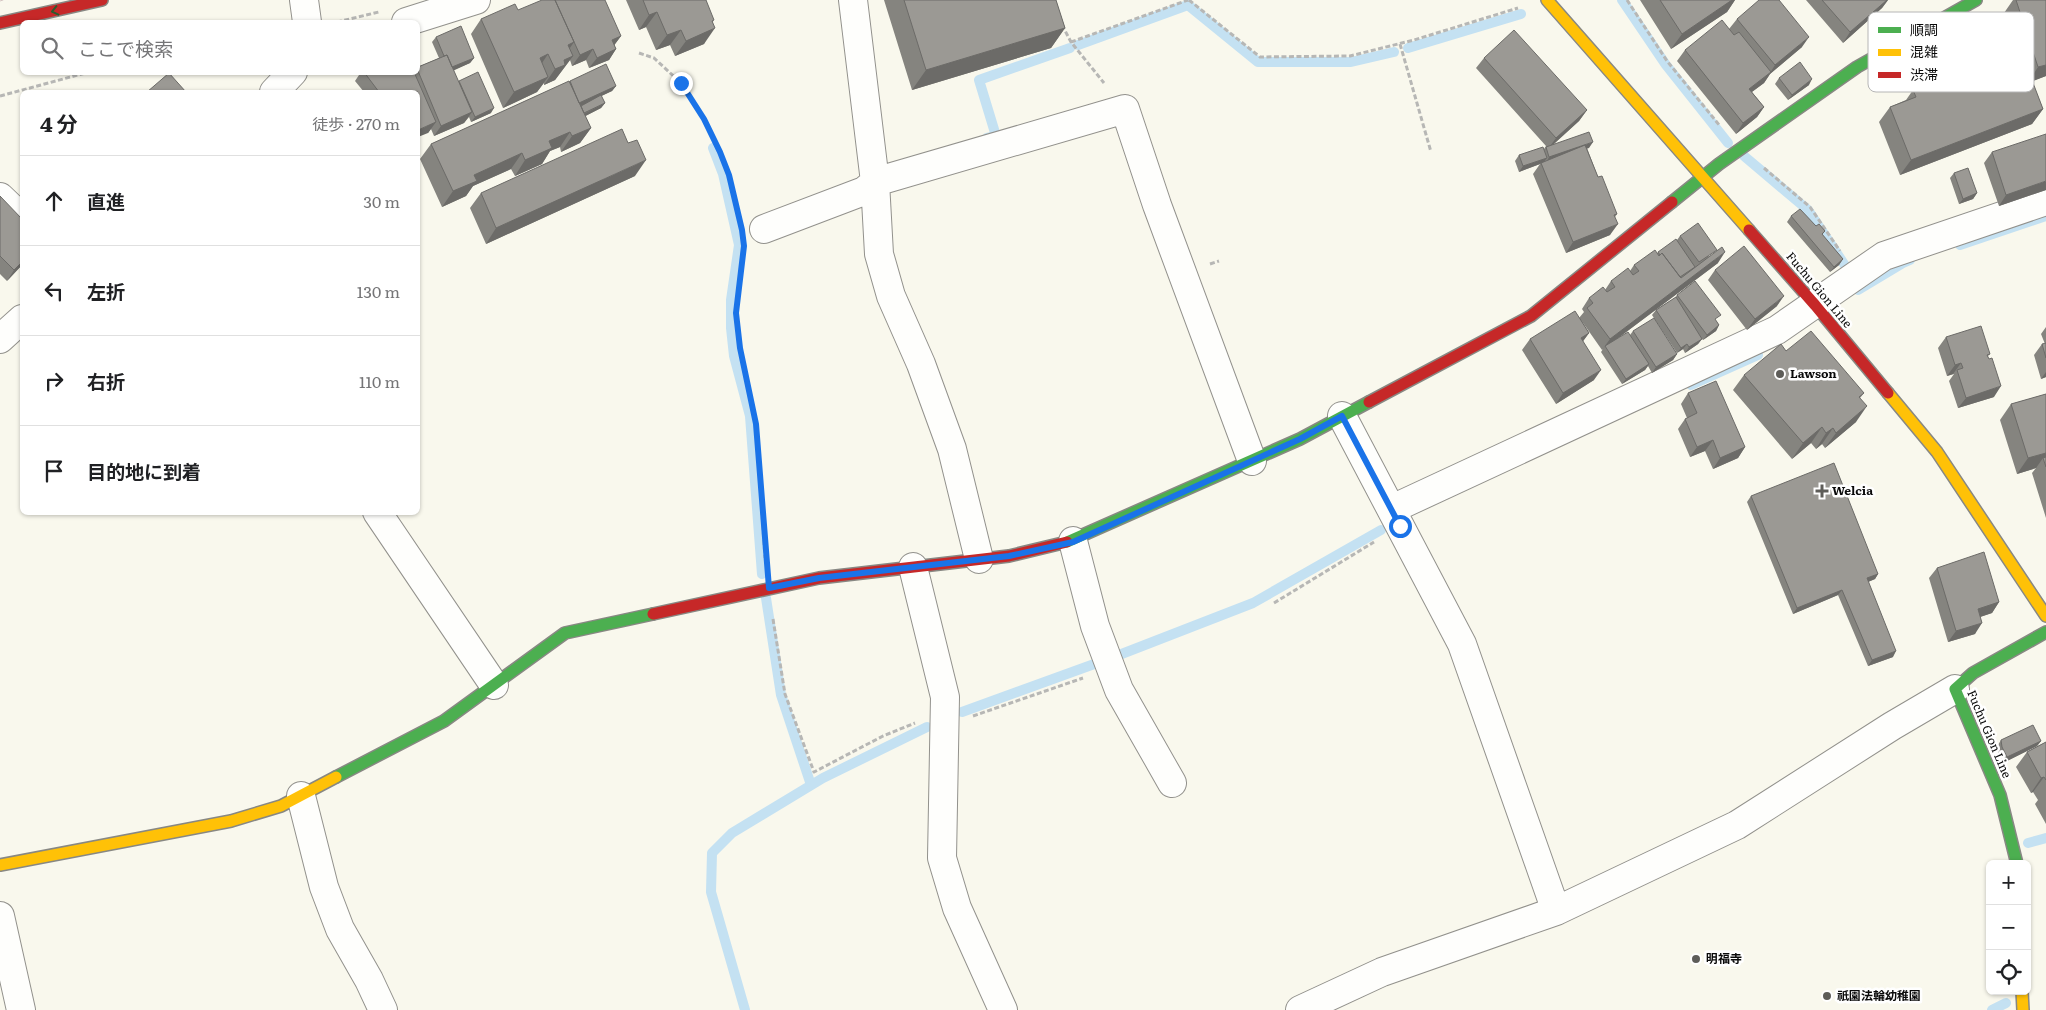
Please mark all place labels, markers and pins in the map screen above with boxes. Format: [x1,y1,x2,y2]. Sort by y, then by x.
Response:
place label: Lawson [1790,364,1837,382]
marker: Lawson [1774,368,1786,380]
place label: Welcia [1832,481,1873,499]
marker: Welcia [1816,485,1828,497]
place label: 明福寺 [1706,949,1742,967]
marker: 明福寺 [1690,953,1702,965]
place label: 祇園法輪幼稚園 [1837,986,1921,1004]
marker: 祇園法輪幼稚園 [1821,990,1833,1002]

